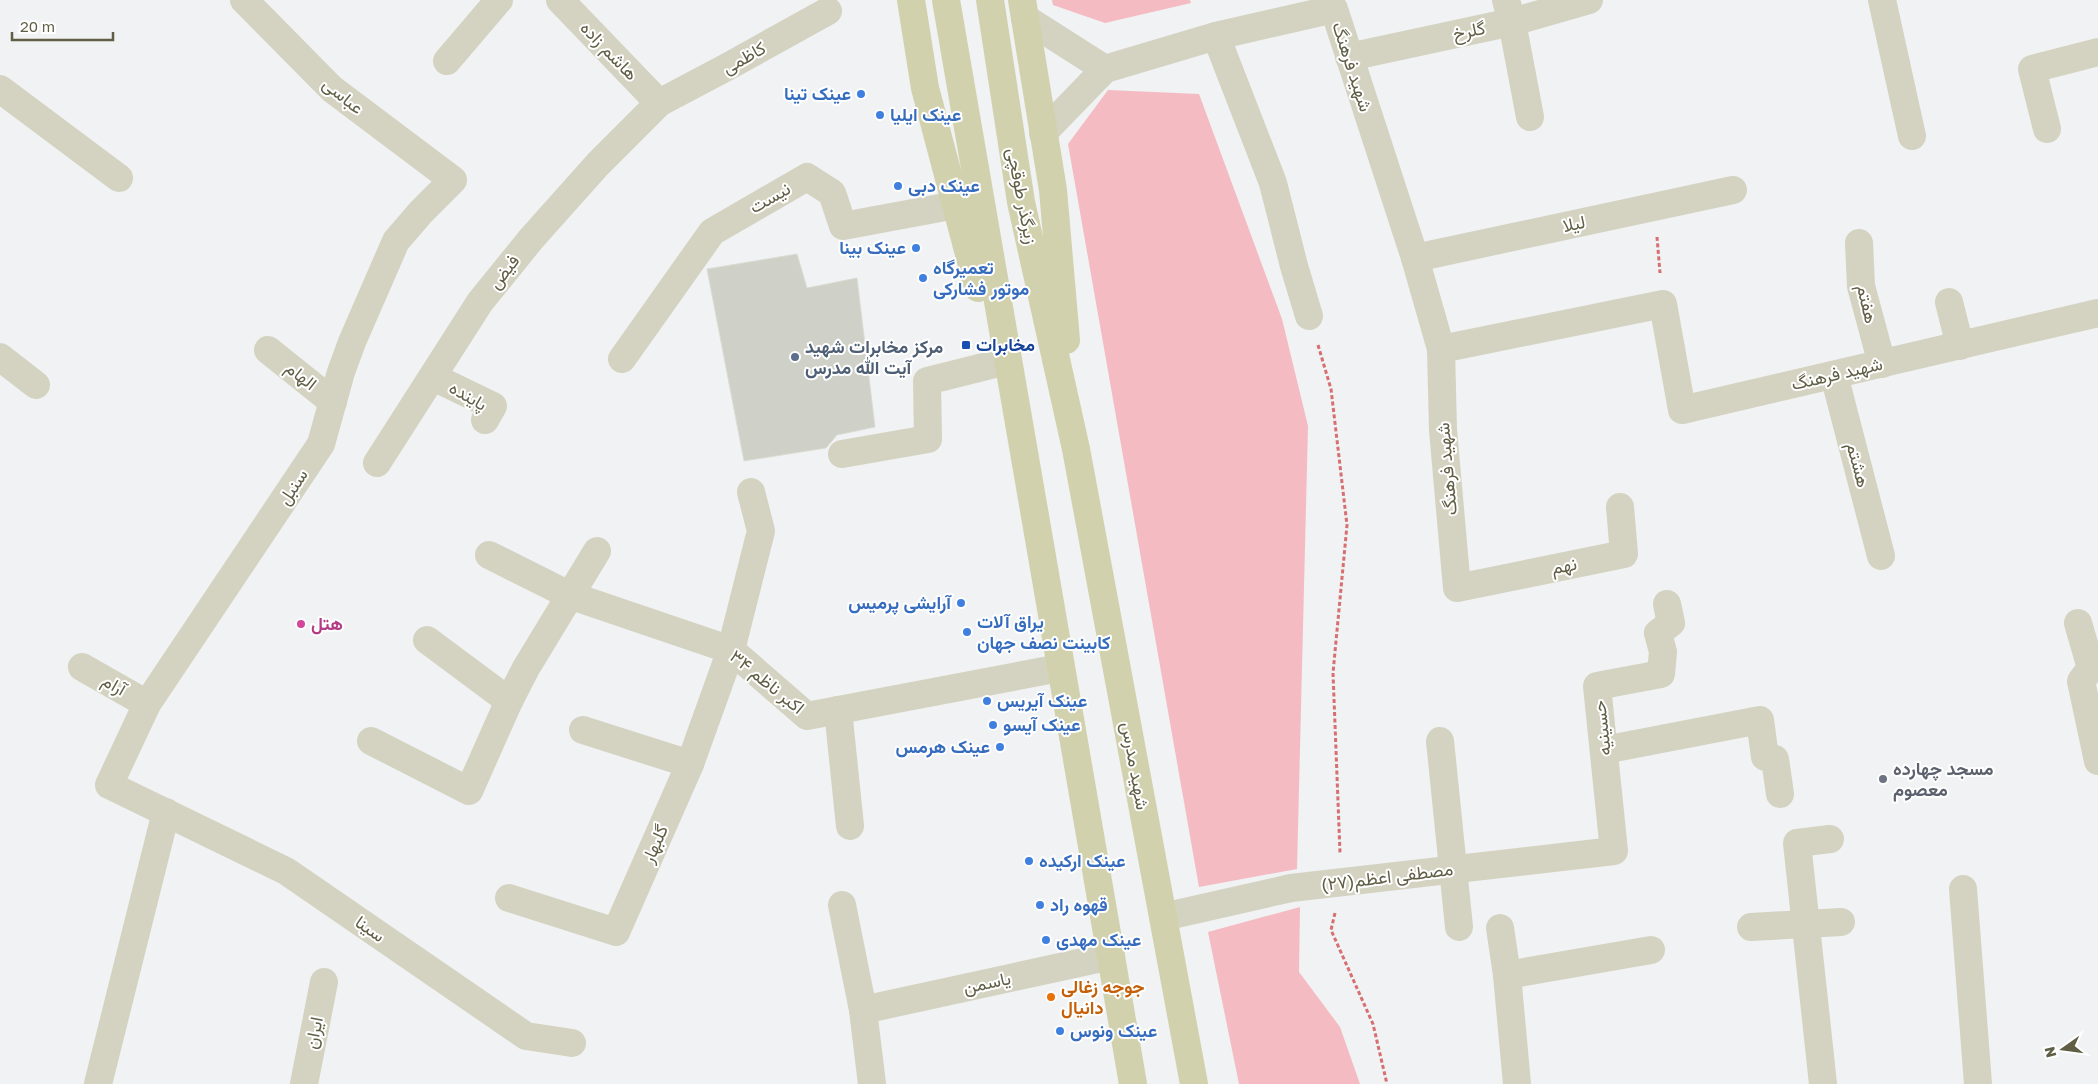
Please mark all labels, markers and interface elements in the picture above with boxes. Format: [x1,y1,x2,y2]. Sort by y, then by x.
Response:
scale bar [12,10,114,42]
street label: هاشم زاده [575,16,643,86]
street label: گلرخ [1451,16,1487,46]
text: 20 m [20,17,55,35]
street label: شهید فرهنگ [1327,19,1378,115]
street label: کاظمی [718,36,770,79]
street label: عباسی [318,72,369,119]
place label: عینک تینا [784,82,851,105]
marker: عینک تینا [855,88,867,100]
place label: عینک ایلیا [890,103,961,126]
marker: عینک ایلیا [874,109,886,121]
street label: زیرگذر طوقچی [1001,146,1043,246]
place label: عینک دبی [908,174,980,197]
street label: نیست [745,177,794,218]
marker: عینک دبی [892,180,904,192]
street label: لیلا [1560,210,1587,236]
place label: عینک بینا [839,236,906,259]
marker: عینک بینا [910,242,922,254]
street label: فیض [483,250,524,294]
place label: تعمیرگاه موتور فشارکی [933,256,1029,300]
marker: تعمیرگاه موتور فشارکی [917,272,929,284]
street label: هفتم [1851,282,1883,326]
place label: مخابرات [976,333,1035,356]
place label: مرکز مخابرات شهید آیت الله مدرس [805,335,944,379]
marker: مخابرات [960,339,972,351]
marker: مرکز مخابرات شهید آیت الله مدرس [789,351,801,363]
street label: شهید فرهنگ [1789,352,1885,395]
street label: الهام [280,356,322,396]
street label: پاینده [445,376,491,416]
street label: شهید فرهنگ [1431,422,1462,516]
street label: هشتم [1841,440,1875,490]
street label: سنبل [272,464,313,509]
street label: نهم [1549,552,1579,580]
place label: آرایشی پرمیس [848,591,952,615]
marker: آرایشی پرمیس [955,597,967,609]
place label: یراق آلات کابینت نصف جهان [977,610,1110,654]
place label: هتل [311,612,343,635]
marker: هتل [295,618,307,630]
marker: یراق آلات کابینت نصف جهان [961,626,973,638]
street label: ۳۴ اکبر ناظم [725,645,809,719]
street label: آرام [98,669,132,702]
place label: عینک آیریس [997,689,1087,712]
marker: عینک آیریس [981,695,993,707]
street label: حسینیه [1587,699,1615,757]
place label: عینک آیسو [1003,713,1081,736]
marker: عینک آیسو [987,719,999,731]
street label: شهید مدرس [1116,720,1155,812]
place label: عینک هرمس [896,735,990,758]
marker: عینک هرمس [994,741,1006,753]
place label: مسجد چهارده معصوم [1893,757,1994,802]
marker: مسجد چهارده معصوم [1877,773,1889,785]
street label: گلبهار [636,821,673,868]
place label: عینک ارکیده [1039,849,1126,872]
marker: عینک ارکیده [1023,855,1035,867]
street label: مصطفی اعظم(۲۷) [1319,857,1455,897]
place label: قهوه راد [1050,893,1108,916]
marker: قهوه راد [1034,899,1046,911]
street label: سینا [351,910,390,946]
place label: عینک مهدی [1056,928,1141,951]
marker: عینک مهدی [1040,934,1052,946]
street label: یاسمن [961,966,1013,999]
place label: جوجه زغالی دانیال [1061,975,1145,1019]
marker: جوجه زغالی دانیال [1045,991,1057,1003]
street label: ایران [299,1015,328,1051]
place label: عینک ونوس [1070,1019,1157,1042]
north arrow [2038,1024,2088,1074]
marker: عینک ونوس [1054,1025,1066,1037]
text: N [2040,1045,2059,1059]

